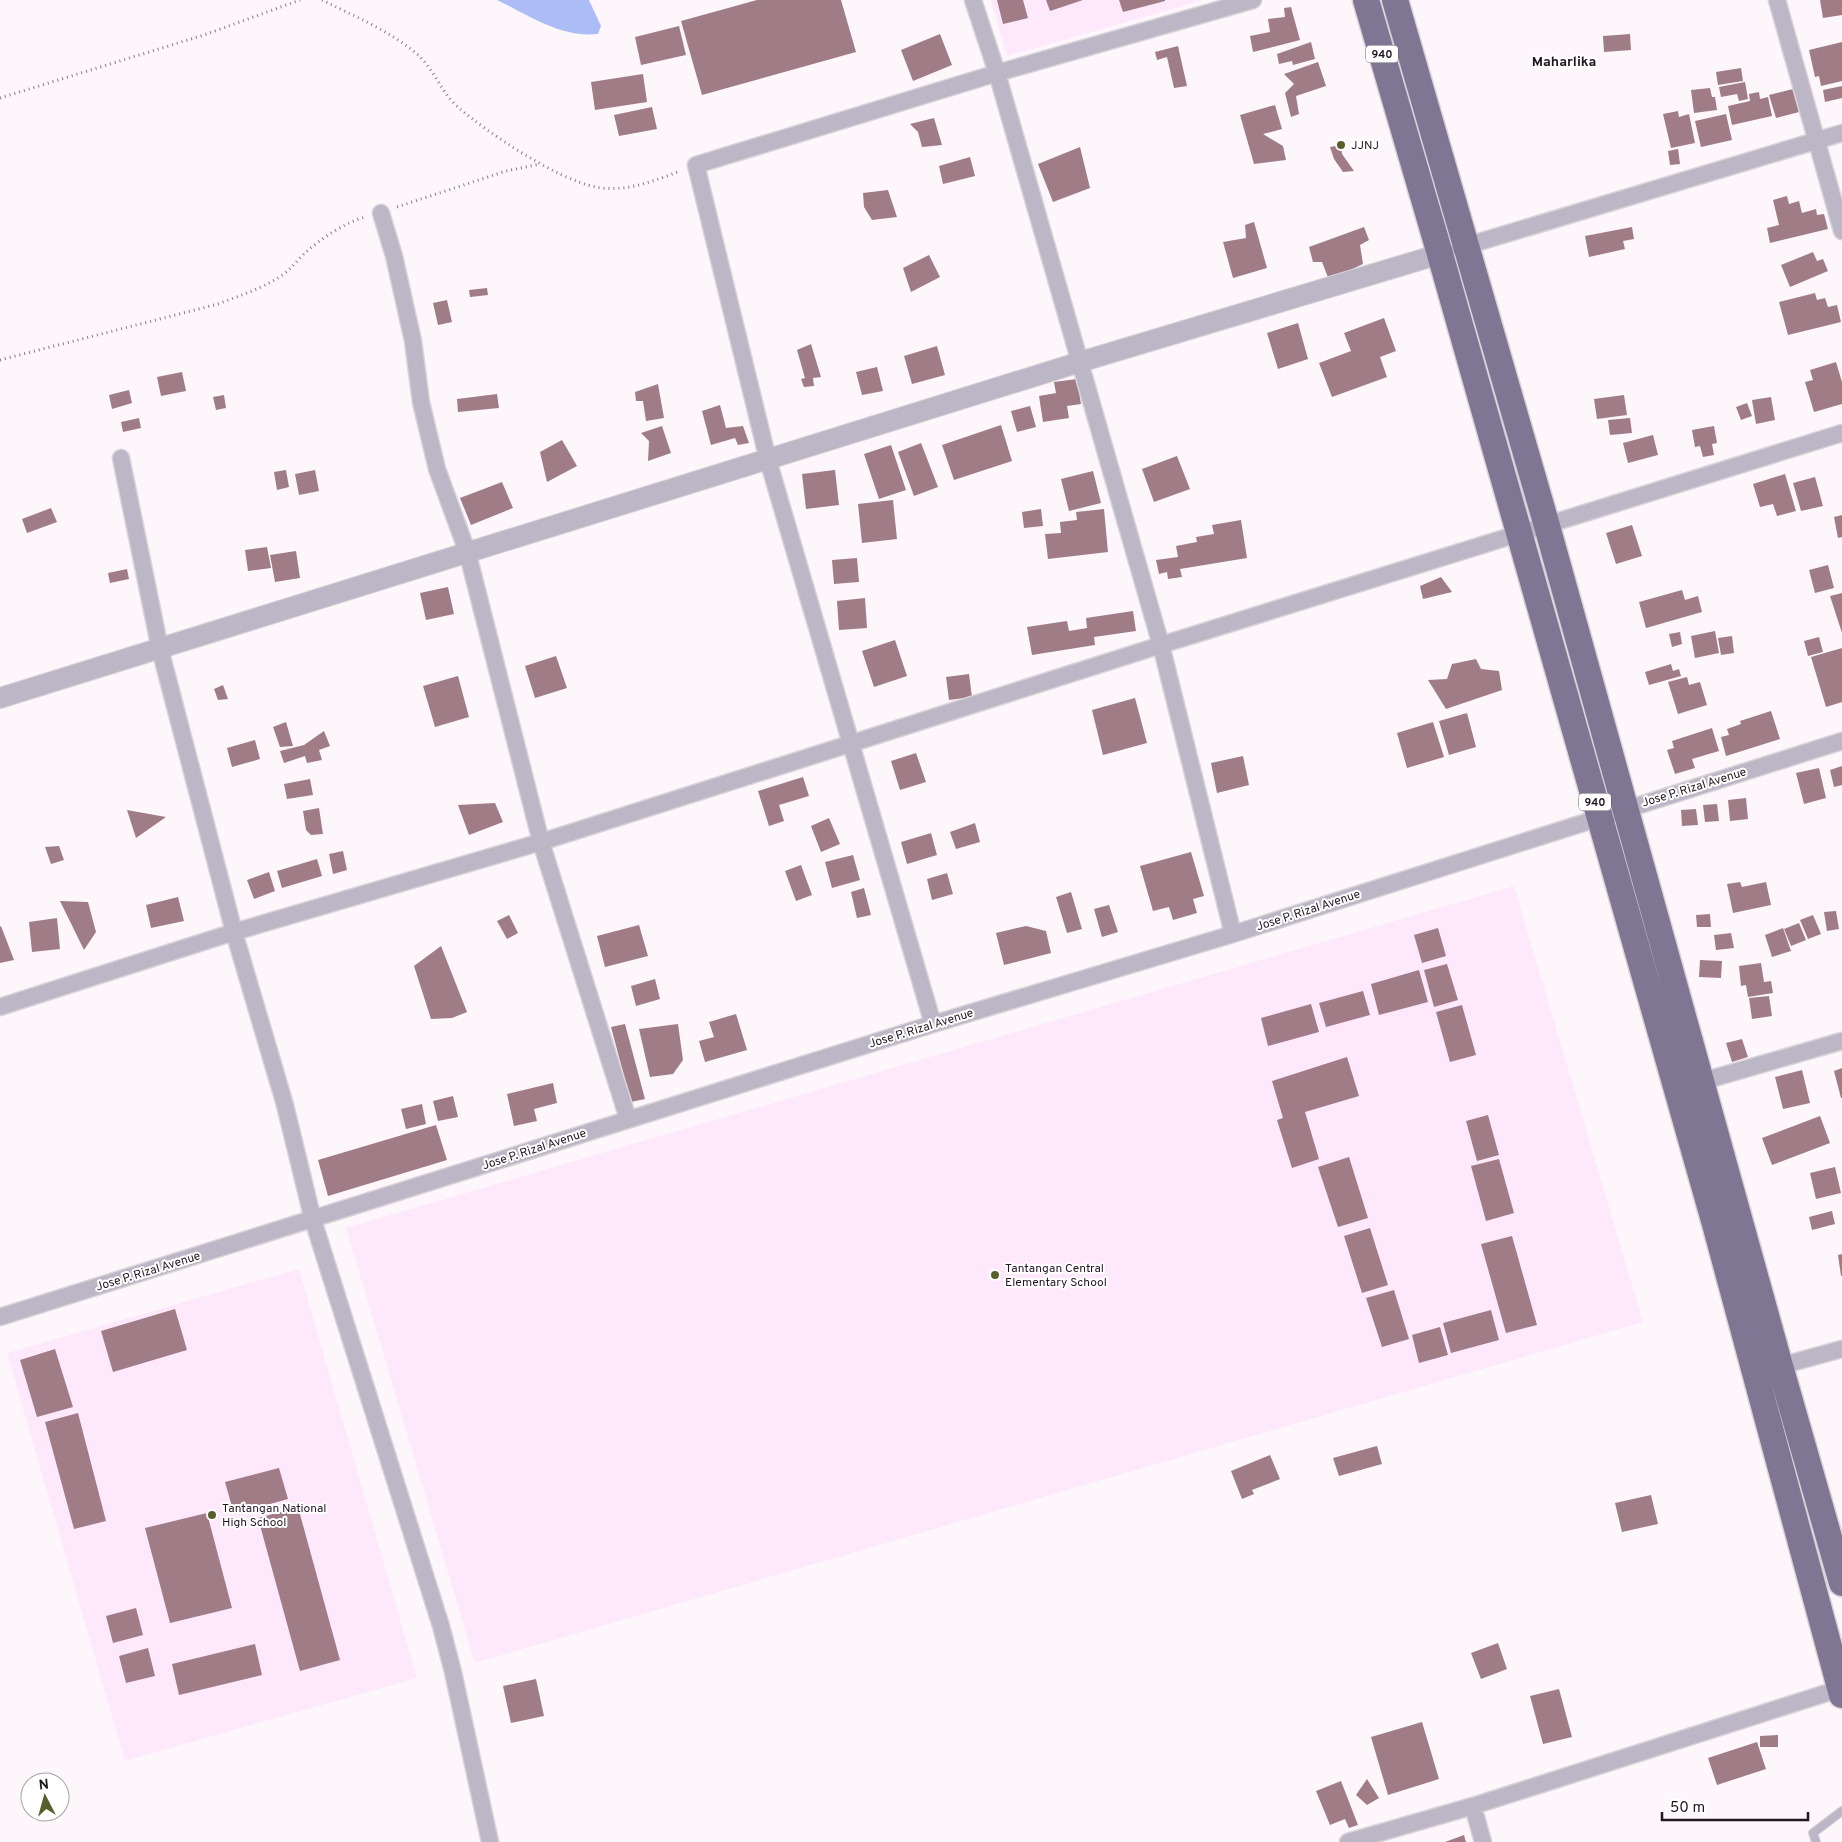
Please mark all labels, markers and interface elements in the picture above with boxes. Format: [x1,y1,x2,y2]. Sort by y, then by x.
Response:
road number: 940 [1366,46,1398,62]
district label: Maharlika [1532,54,1596,71]
place label: JJNJ [1351,138,1379,154]
marker: JJNJ [1335,139,1347,151]
street label: Jose P. Rizal Avenue [1640,764,1748,811]
road number: 940 [1579,794,1611,810]
street label: Jose P. Rizal Avenue [1254,887,1362,935]
street label: Jose P. Rizal Avenue [867,1005,975,1052]
street label: Jose P. Rizal Avenue [480,1126,588,1174]
street label: Jose P. Rizal Avenue [94,1248,202,1295]
place label: Tantangan Central Elementary School [1005,1261,1107,1291]
marker: Tantangan Central Elementary School [989,1269,1001,1281]
place label: Tantangan National High School [222,1501,327,1531]
marker: Tantangan National High School [206,1509,218,1521]
north arrow [20,1772,70,1822]
text: N [38,1777,50,1795]
scale bar [1662,1790,1808,1822]
text: 50 m [1670,1799,1705,1818]

